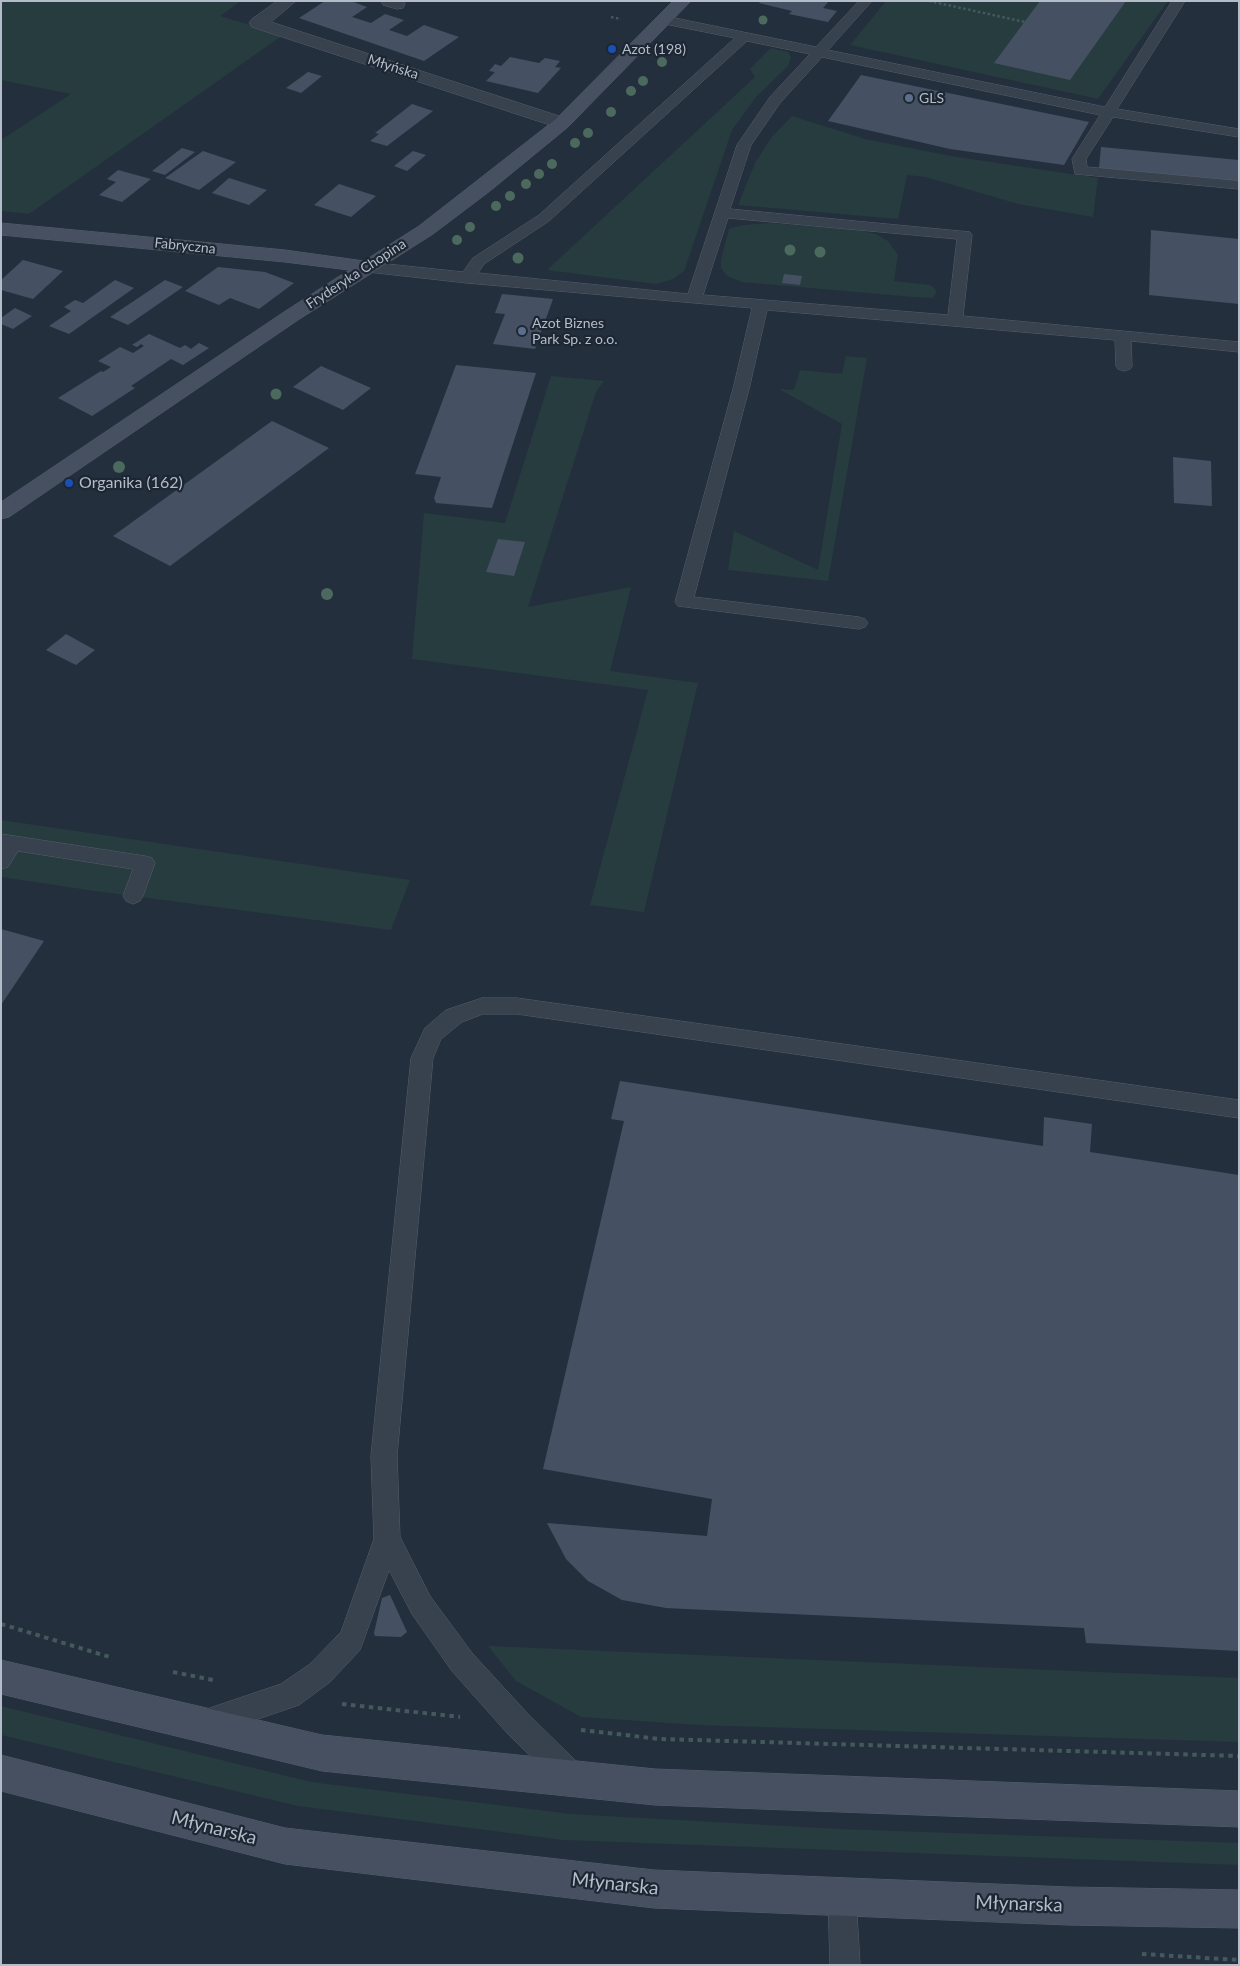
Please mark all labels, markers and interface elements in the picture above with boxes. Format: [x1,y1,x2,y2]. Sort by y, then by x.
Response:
place label: Azot (198) [622,41,686,57]
marker: Azot (198) [606,43,618,55]
street label: Młyńska [365,51,421,83]
place label: GLS [919,90,944,106]
marker: GLS [903,92,915,104]
street label: Fabryczna [153,234,217,258]
street label: Fryderyka Chopina [303,235,409,313]
place label: Azot Biznes Park Sp. z o.o. [532,315,618,348]
marker: Azot Biznes Park Sp. z o.o. [516,325,528,337]
place label: Organika (162) [79,473,183,493]
marker: Organika (162) [63,477,75,489]
street label: Młynarska [169,1806,259,1850]
street label: Młynarska [570,1868,660,1900]
street label: Młynarska [975,1891,1063,1917]

